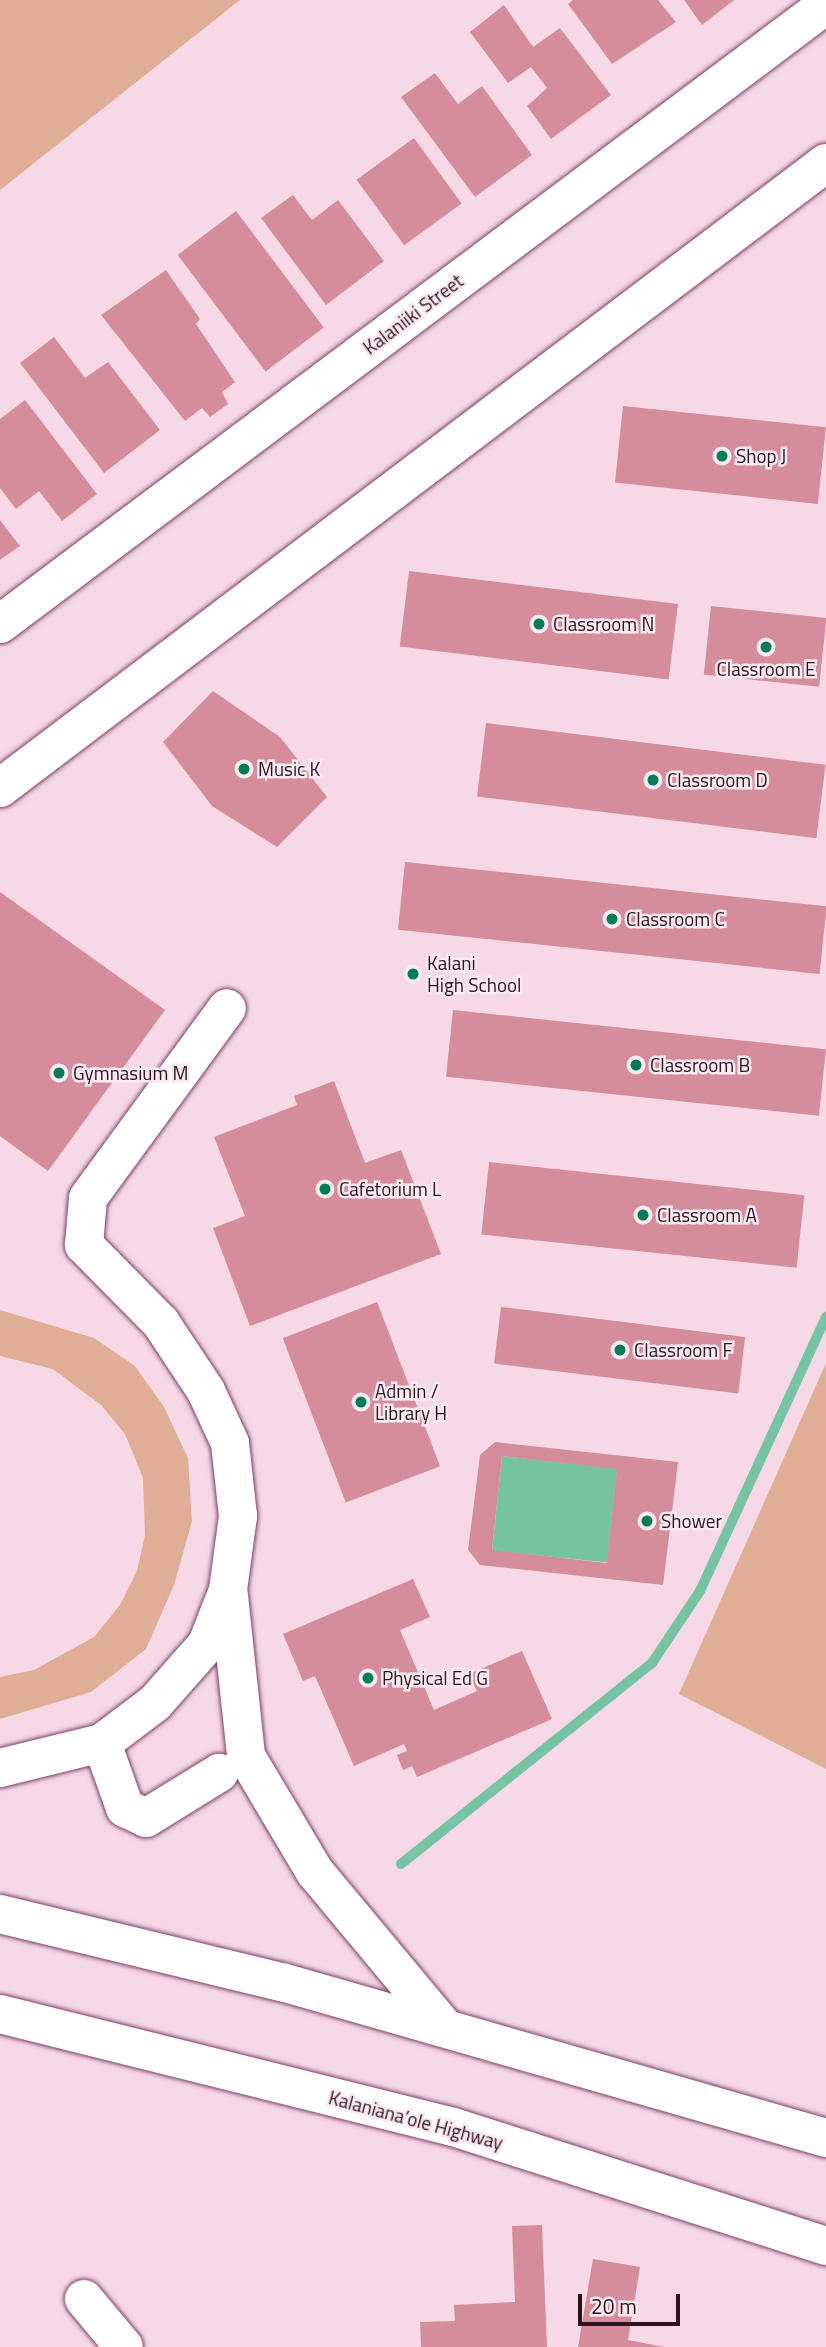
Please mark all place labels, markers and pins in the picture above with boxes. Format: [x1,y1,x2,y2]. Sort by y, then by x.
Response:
place label: Shop J [736,445,786,467]
marker: Shop J [714,448,730,464]
place label: Classroom N [553,613,654,635]
marker: Classroom N [531,616,547,632]
marker: Classroom E [758,639,774,655]
place label: Classroom E [717,658,815,680]
place label: Music K [258,758,320,780]
marker: Music K [236,761,252,777]
place label: Classroom D [667,769,768,791]
marker: Classroom D [645,772,661,788]
place label: Classroom C [626,908,725,930]
marker: Classroom C [604,911,620,927]
place label: Kalani High School [427,952,521,996]
marker: Kalani High School [405,966,421,982]
place label: Classroom B [650,1054,750,1076]
marker: Classroom B [628,1057,644,1073]
place label: Gymnasium M [73,1062,188,1084]
marker: Gymnasium M [51,1065,67,1081]
place label: Cafetorium L [339,1178,441,1200]
marker: Cafetorium L [317,1181,333,1197]
place label: Classroom A [657,1204,757,1226]
marker: Classroom A [635,1207,651,1223]
place label: Classroom F [634,1339,732,1361]
marker: Classroom F [612,1342,628,1358]
place label: Admin / Library H [375,1380,447,1424]
marker: Admin / Library H [353,1394,369,1410]
place label: Shower [661,1510,722,1532]
marker: Shower [639,1513,655,1529]
place label: Physical Ed G [382,1667,488,1689]
marker: Physical Ed G [360,1670,376,1686]

